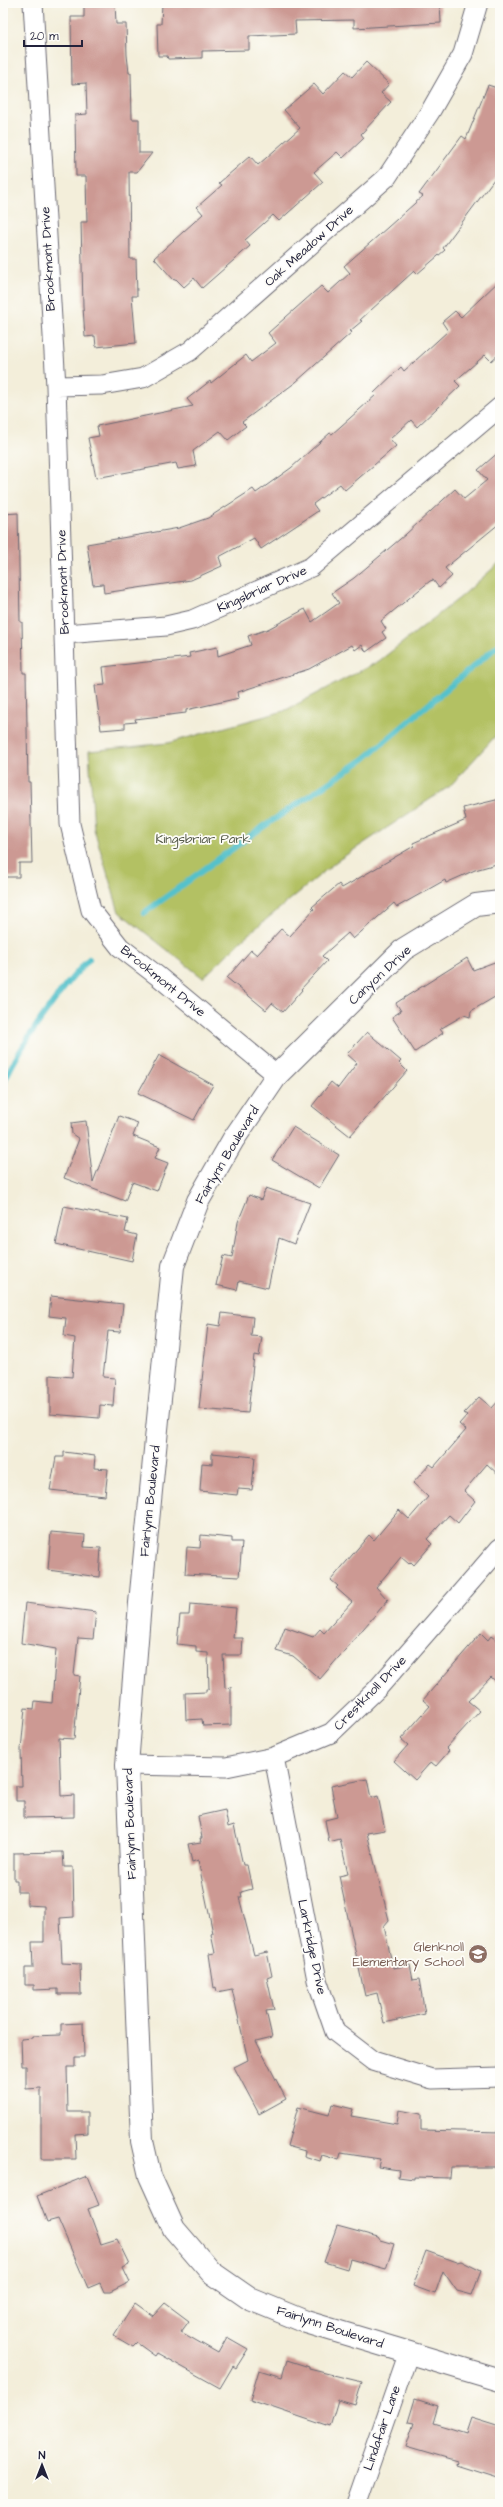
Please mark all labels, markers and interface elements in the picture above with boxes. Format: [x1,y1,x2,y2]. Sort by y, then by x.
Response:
scale bar [24,22,82,48]
text: 20 m [30,28,59,45]
street label: Oak Meadow Drive [261,201,357,291]
street label: Brookmont Drive [36,206,60,312]
street label: Brookmont Drive [52,529,74,635]
street label: Kingsbriar Drive [214,561,310,618]
park label: Kingsbriar Park [155,830,251,849]
street label: Brookmont Drive [117,941,209,1021]
street label: Canyon Drive [345,941,416,1010]
street label: Fairlynn Boulevard [191,1102,264,1208]
street label: Fairlynn Boulevard [135,1444,166,1558]
street label: Crestknoll Drive [330,1652,410,1734]
street label: Fairlynn Boulevard [119,1768,142,1880]
street label: Larkridge Drive [292,1898,331,1996]
place label: Glenknoll Elementary School [353,1938,464,1972]
school or university icon: Glenknoll Elementary School [467,1943,489,1965]
street label: Fairlynn Boulevard [274,2301,386,2354]
street label: Lindafair Lane [359,2383,405,2473]
north arrow [22,2445,62,2485]
text: N [39,2448,46,2463]

